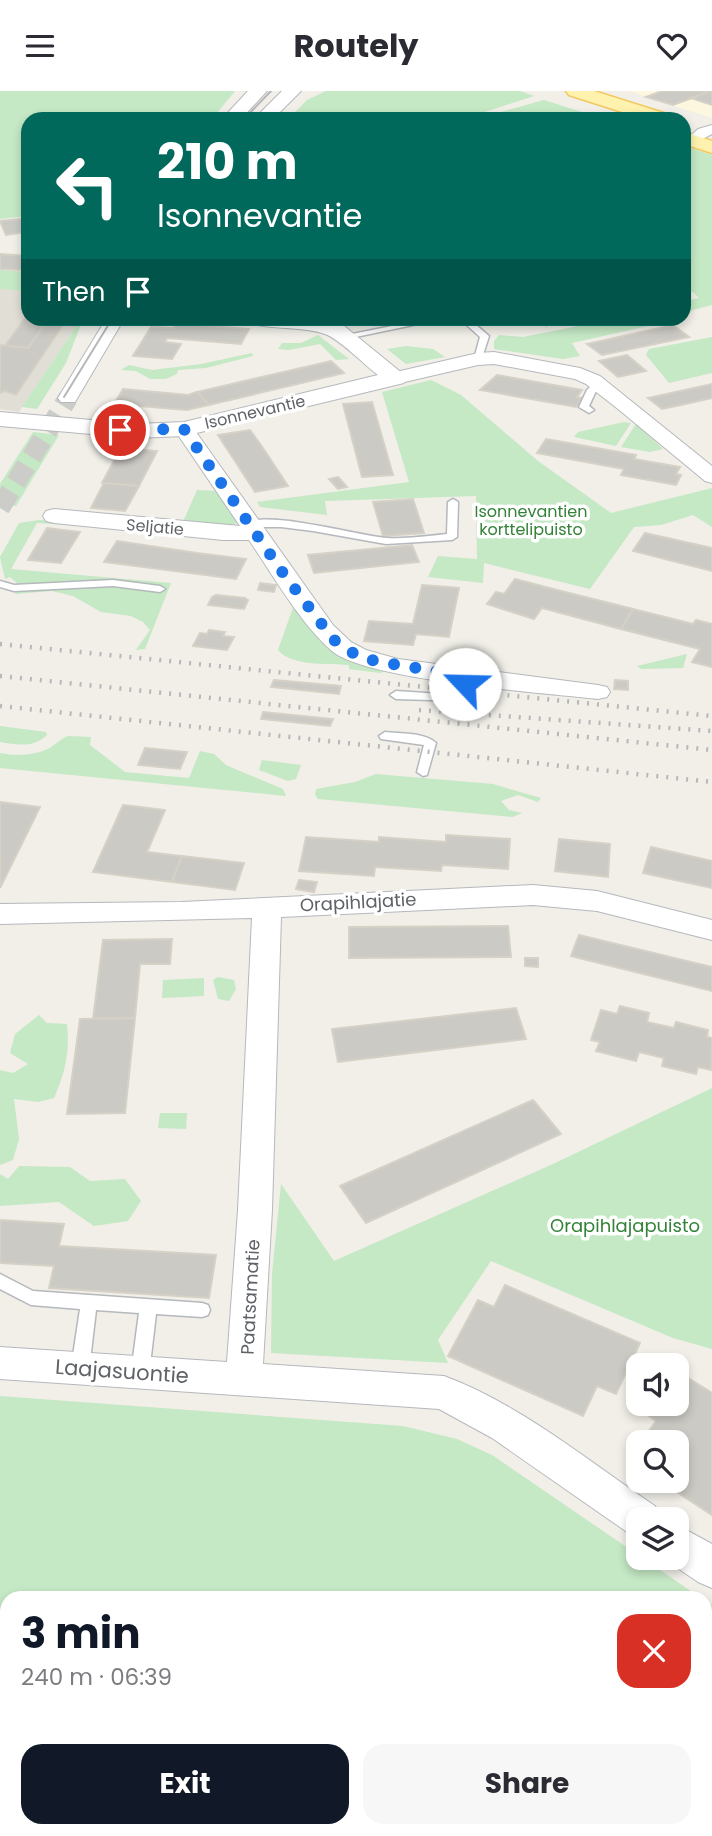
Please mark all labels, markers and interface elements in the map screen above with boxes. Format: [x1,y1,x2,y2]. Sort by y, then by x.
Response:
text: Routely [293,23,419,68]
icon: menu [21,27,59,65]
icon: heart [653,27,691,65]
text: 210 m [157,128,298,196]
icon: left [42,140,133,231]
text: Isonnevantie [157,193,362,238]
icon: arrive [119,273,157,311]
text: Then [42,274,105,310]
street label: Isonnevantie [202,389,308,435]
pin [90,400,150,460]
icon: arrive [101,411,139,449]
park label: Isonnevantien korttelipuisto [475,500,587,541]
street label: Seljatie [125,513,185,541]
position arrow [428,647,502,721]
street label: Orapihlajatie [299,886,417,918]
park label: Orapihlajapuisto [550,1213,700,1238]
street label: Paatsamatie [234,1239,266,1355]
street label: Laajasuontie [54,1352,190,1390]
map controls [626,1353,689,1570]
button: sound [626,1353,689,1416]
button: search [626,1430,689,1493]
button: layers [626,1507,689,1570]
text: 3 min [21,1604,141,1663]
button: close [617,1614,691,1688]
text: 240 m · 06:39 [21,1661,172,1693]
button: Exit [21,1744,349,1824]
button: Share [363,1744,691,1824]

